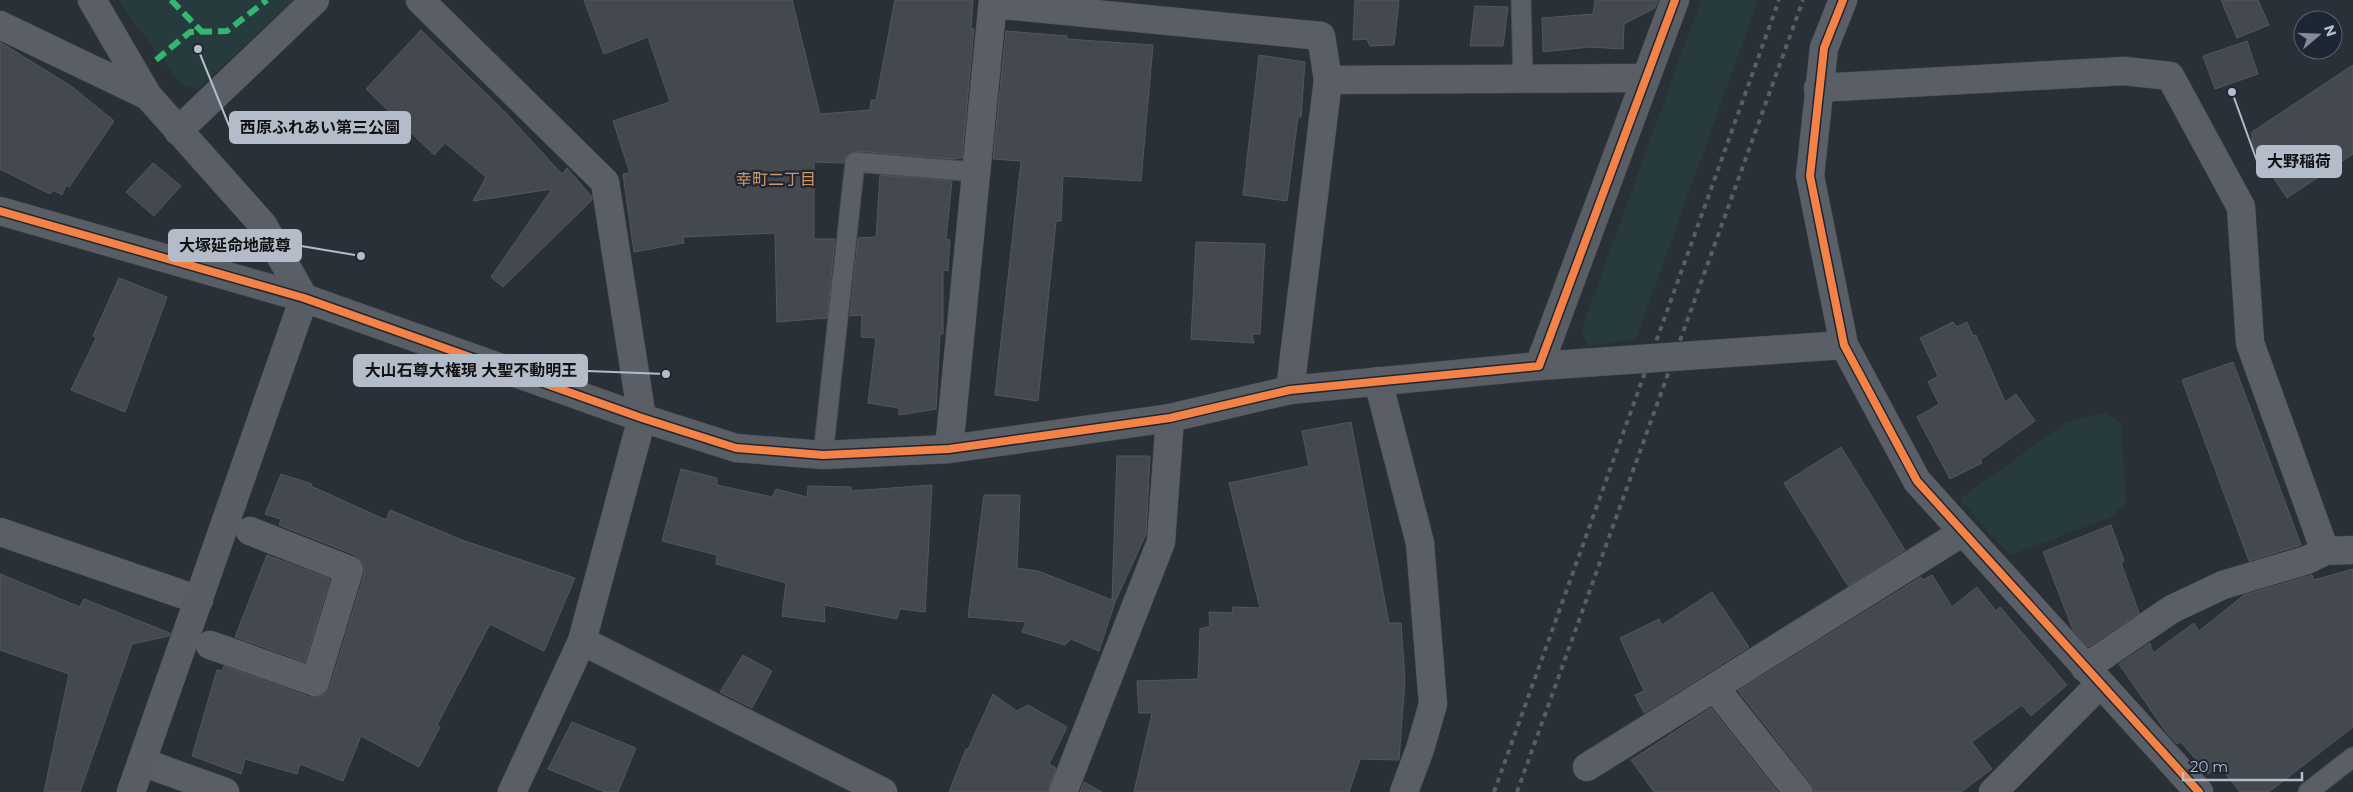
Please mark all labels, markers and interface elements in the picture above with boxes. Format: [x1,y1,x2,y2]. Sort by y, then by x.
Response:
north arrow [2293,10,2343,60]
text: N [2320,22,2341,39]
callout: 西原ふれあい第三公園 [230,112,410,143]
text: 西原ふれあい第三公園 [240,118,400,137]
callout: 大野稲荷 [2257,146,2341,177]
text: 大野稲荷 [2267,152,2331,171]
district label: 幸町二丁目 [736,170,816,189]
callout: 大塚延命地蔵尊 [169,230,301,261]
text: 大塚延命地蔵尊 [179,236,291,255]
callout: 大山石尊大権現 大聖不動明王 [354,355,587,386]
text: 大山石尊大権現 大聖不動明王 [365,361,577,380]
scale bar [2183,750,2302,782]
text: 20 m [2190,757,2228,776]

